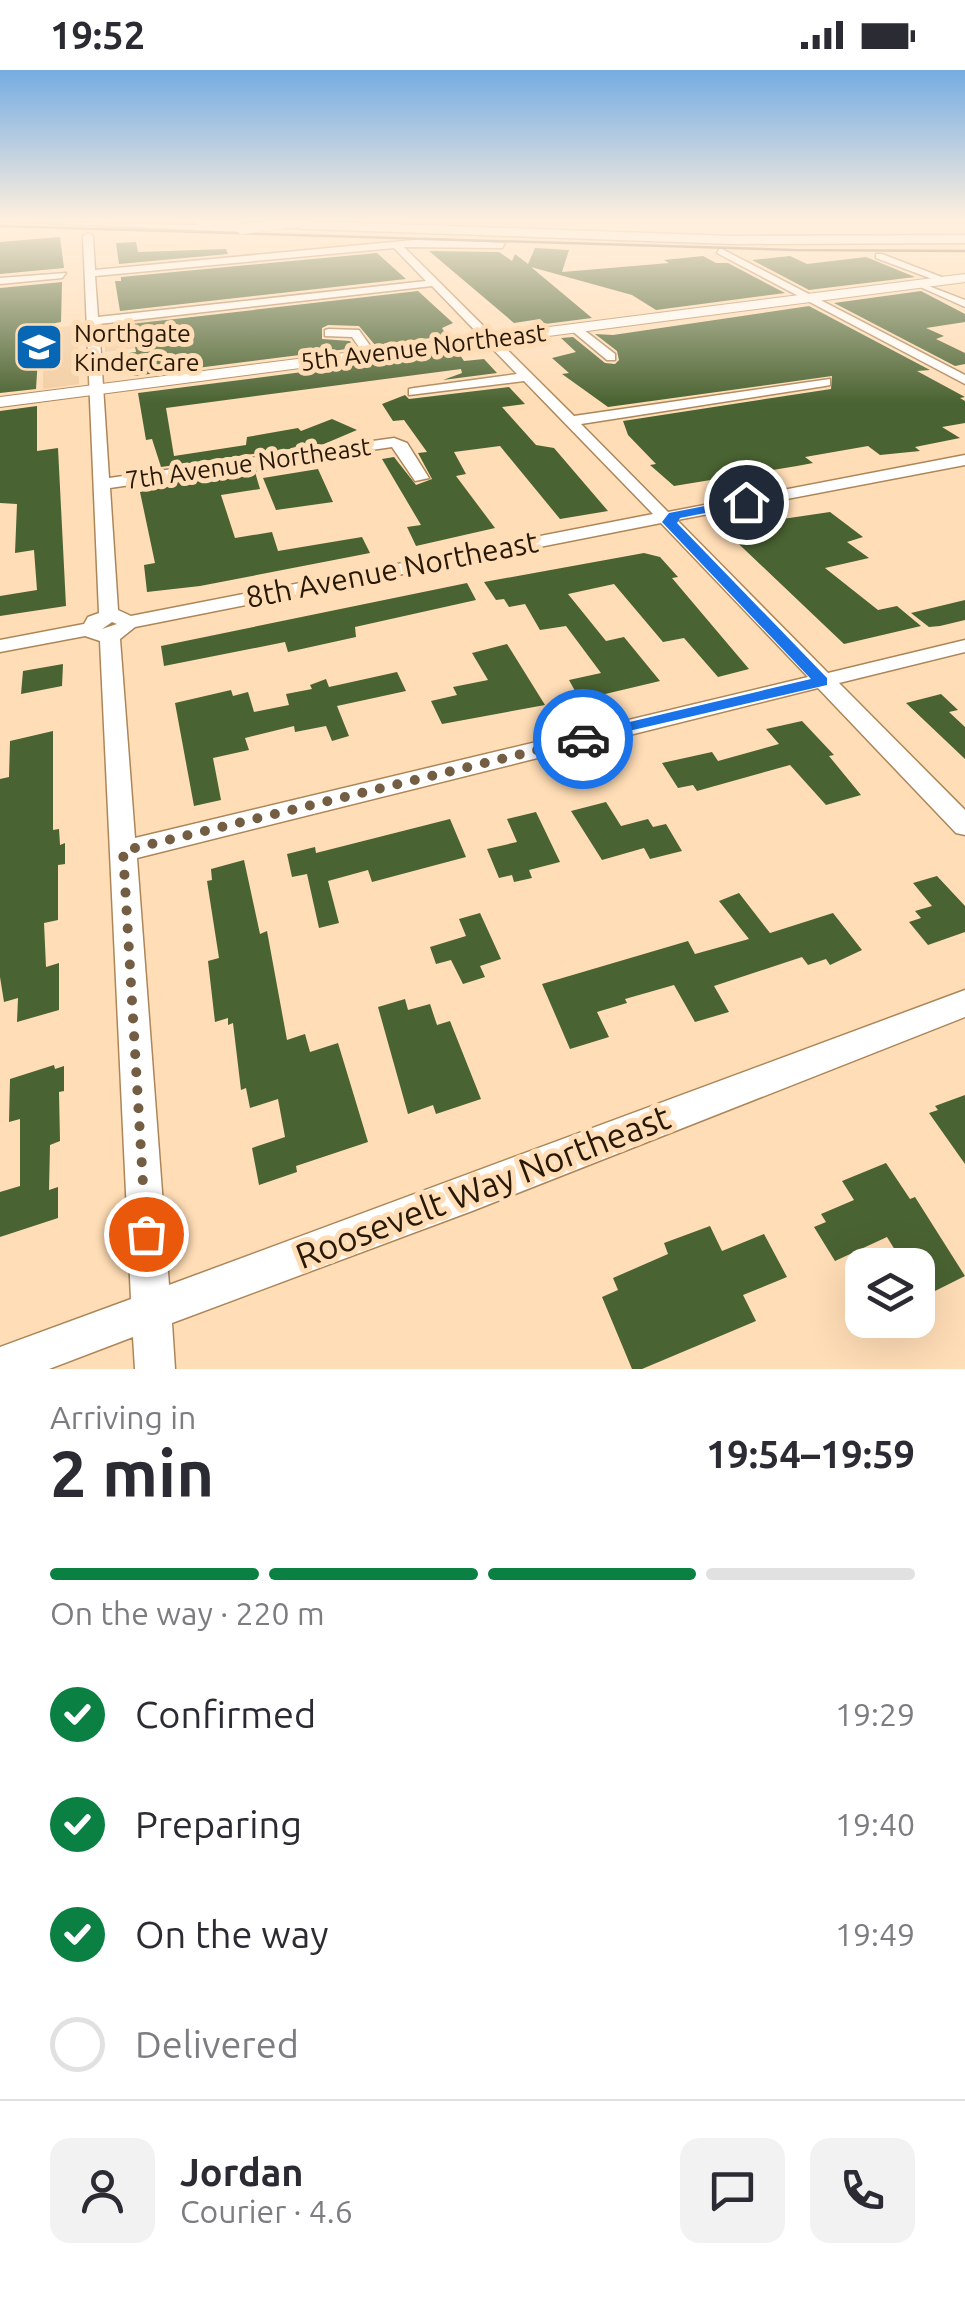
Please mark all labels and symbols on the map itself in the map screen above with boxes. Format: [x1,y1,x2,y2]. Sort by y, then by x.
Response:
street label: 5th Avenue Northeast [299,318,548,376]
place label: Northgate KinderCare [74,319,199,376]
school or university icon: Northgate KinderCare [13,321,65,373]
street label: 7th Avenue Northeast [124,432,373,494]
pin [704,460,789,545]
street label: 8th Avenue Northeast [243,524,541,614]
courier [533,689,633,789]
street label: Roosevelt Way Northeast [290,1096,676,1276]
pin [104,1192,189,1277]

